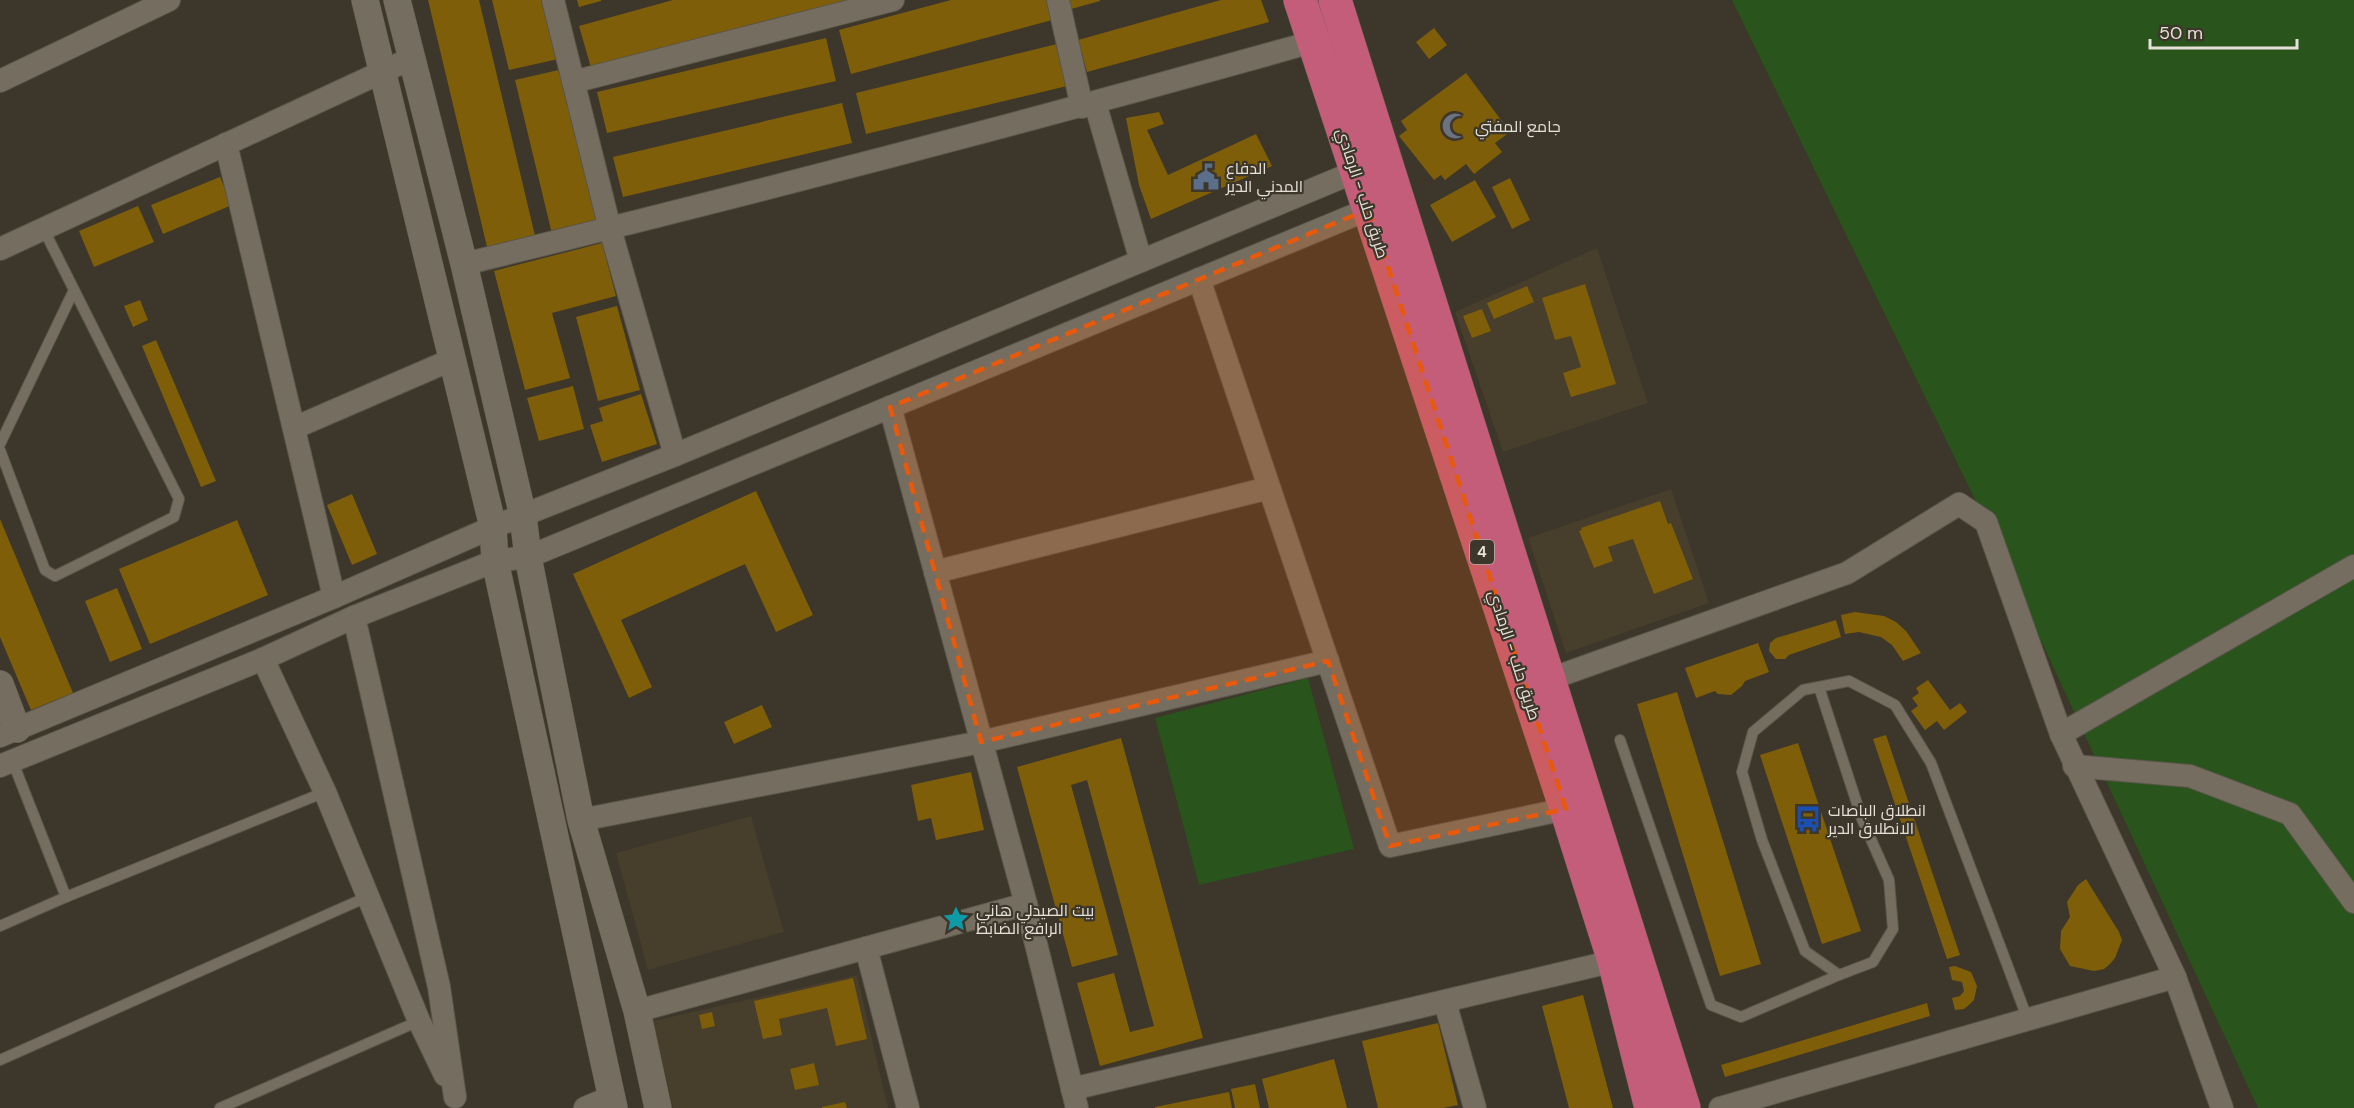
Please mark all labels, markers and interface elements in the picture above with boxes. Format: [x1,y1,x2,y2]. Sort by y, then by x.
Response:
scale bar [2150,12,2297,50]
text: 50 m [2159,21,2203,45]
mosque icon: جامع المفتي [1440,111,1470,141]
place label: جامع المفتي [1475,116,1561,140]
street label: طريق حلب - الرمادي [1329,126,1393,262]
place label: الدفاع المدني الدير [1225,158,1303,200]
public building icon: الدفاع المدني الدير [1191,162,1221,192]
road number: 4 [1470,540,1494,564]
street label: طريق حلب - الرمادي [1481,588,1545,724]
place label: انطلاق الباصات الانطلاق الدير [1827,800,1926,839]
bus stop icon: انطلاق الباصات الانطلاق الدير [1793,804,1823,834]
place label: بيت الصيدلي هاني الرافع الضابط [976,900,1094,940]
place icon: بيت الصيدلي هاني الرافع الضابط [941,904,971,934]

